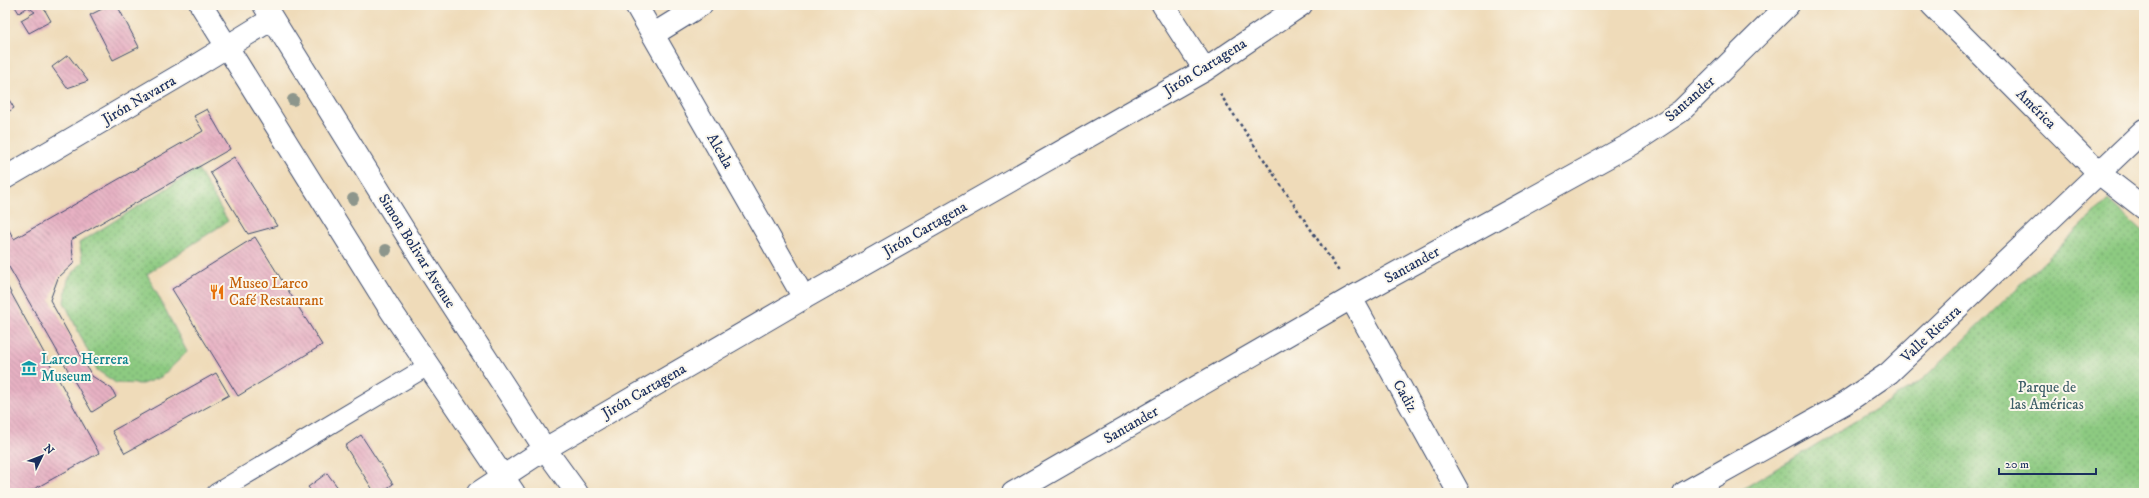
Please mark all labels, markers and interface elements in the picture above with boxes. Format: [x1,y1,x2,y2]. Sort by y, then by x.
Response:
street label: Jirón Cartagena [1158,34,1251,101]
street label: Jirón Navarra [97,71,180,130]
street label: Santander [1661,72,1719,126]
street label: América [2012,85,2061,134]
street label: Alcala [702,130,738,173]
street label: Simon Bolivar Avenue [374,190,460,312]
street label: Jirón Cartagena [878,197,971,262]
street label: Santander [1381,242,1443,288]
place label: Museo Larco Café Restaurant [229,274,324,310]
restaurant icon: Museo Larco Café Restaurant [208,283,226,301]
street label: Valle Riestra [1896,301,1965,367]
place label: Larco Herrera Museum [41,350,129,386]
museum icon: Larco Herrera Museum [20,359,38,377]
street label: Jirón Cartagena [597,359,690,424]
street label: Cadiz [1388,376,1422,416]
park label: Parque de las Américas [2010,378,2084,414]
street label: Santander [1100,402,1162,448]
north arrow [22,436,62,476]
text: N [40,442,57,458]
scale bar [1999,450,2096,476]
text: 20 m [2005,457,2029,472]

